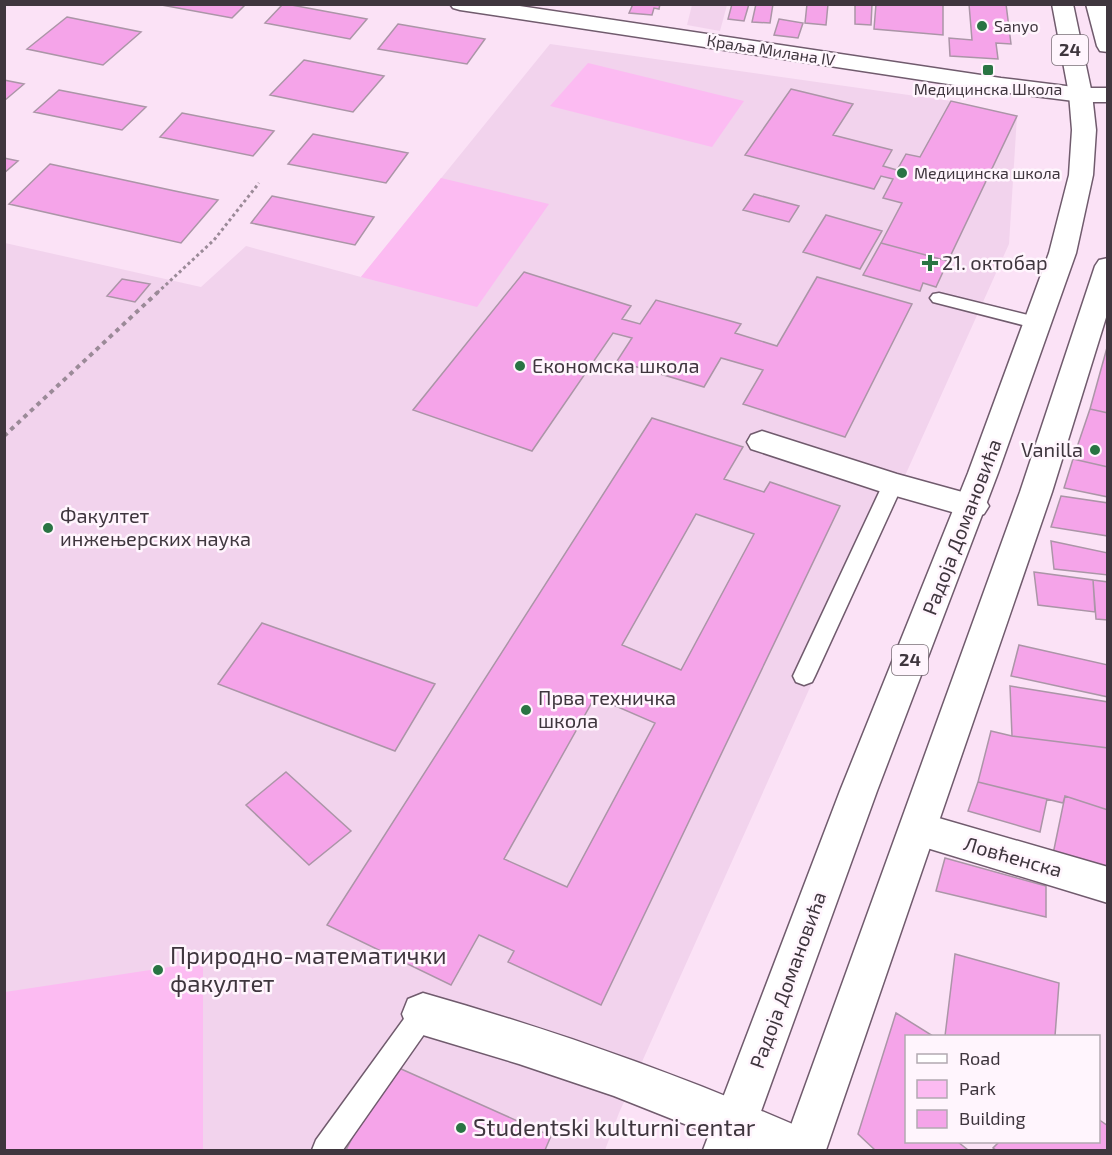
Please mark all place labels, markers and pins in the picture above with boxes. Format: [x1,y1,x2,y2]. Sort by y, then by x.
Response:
place label: Sanyo [994,16,1039,35]
marker: Sanyo [975,19,989,33]
marker: Медицинска Школа [981,63,995,77]
place label: Медицинска Школа [914,79,1062,98]
place label: Медицинска школа [914,163,1061,182]
marker: Медицинска школа [895,166,909,180]
place label: 21. октобар [942,250,1048,274]
marker: 21. октобар [923,256,937,270]
place label: Економска школа [532,353,700,377]
marker: Економска школа [513,359,527,373]
place label: Vanilla [1021,437,1083,461]
marker: Vanilla [1088,443,1102,457]
place label: Факултет инжењерских наука [60,503,251,551]
marker: Факултет инжењерских наука [41,521,55,535]
place label: Прва техничка школа [538,685,676,732]
marker: Прва техничка школа [519,703,533,717]
place label: Природно-математички факултет [170,940,447,998]
marker: Природно-математички факултет [151,963,165,977]
place label: Studentski kulturni centar [473,1112,756,1141]
marker: Studentski kulturni centar [454,1121,468,1135]

